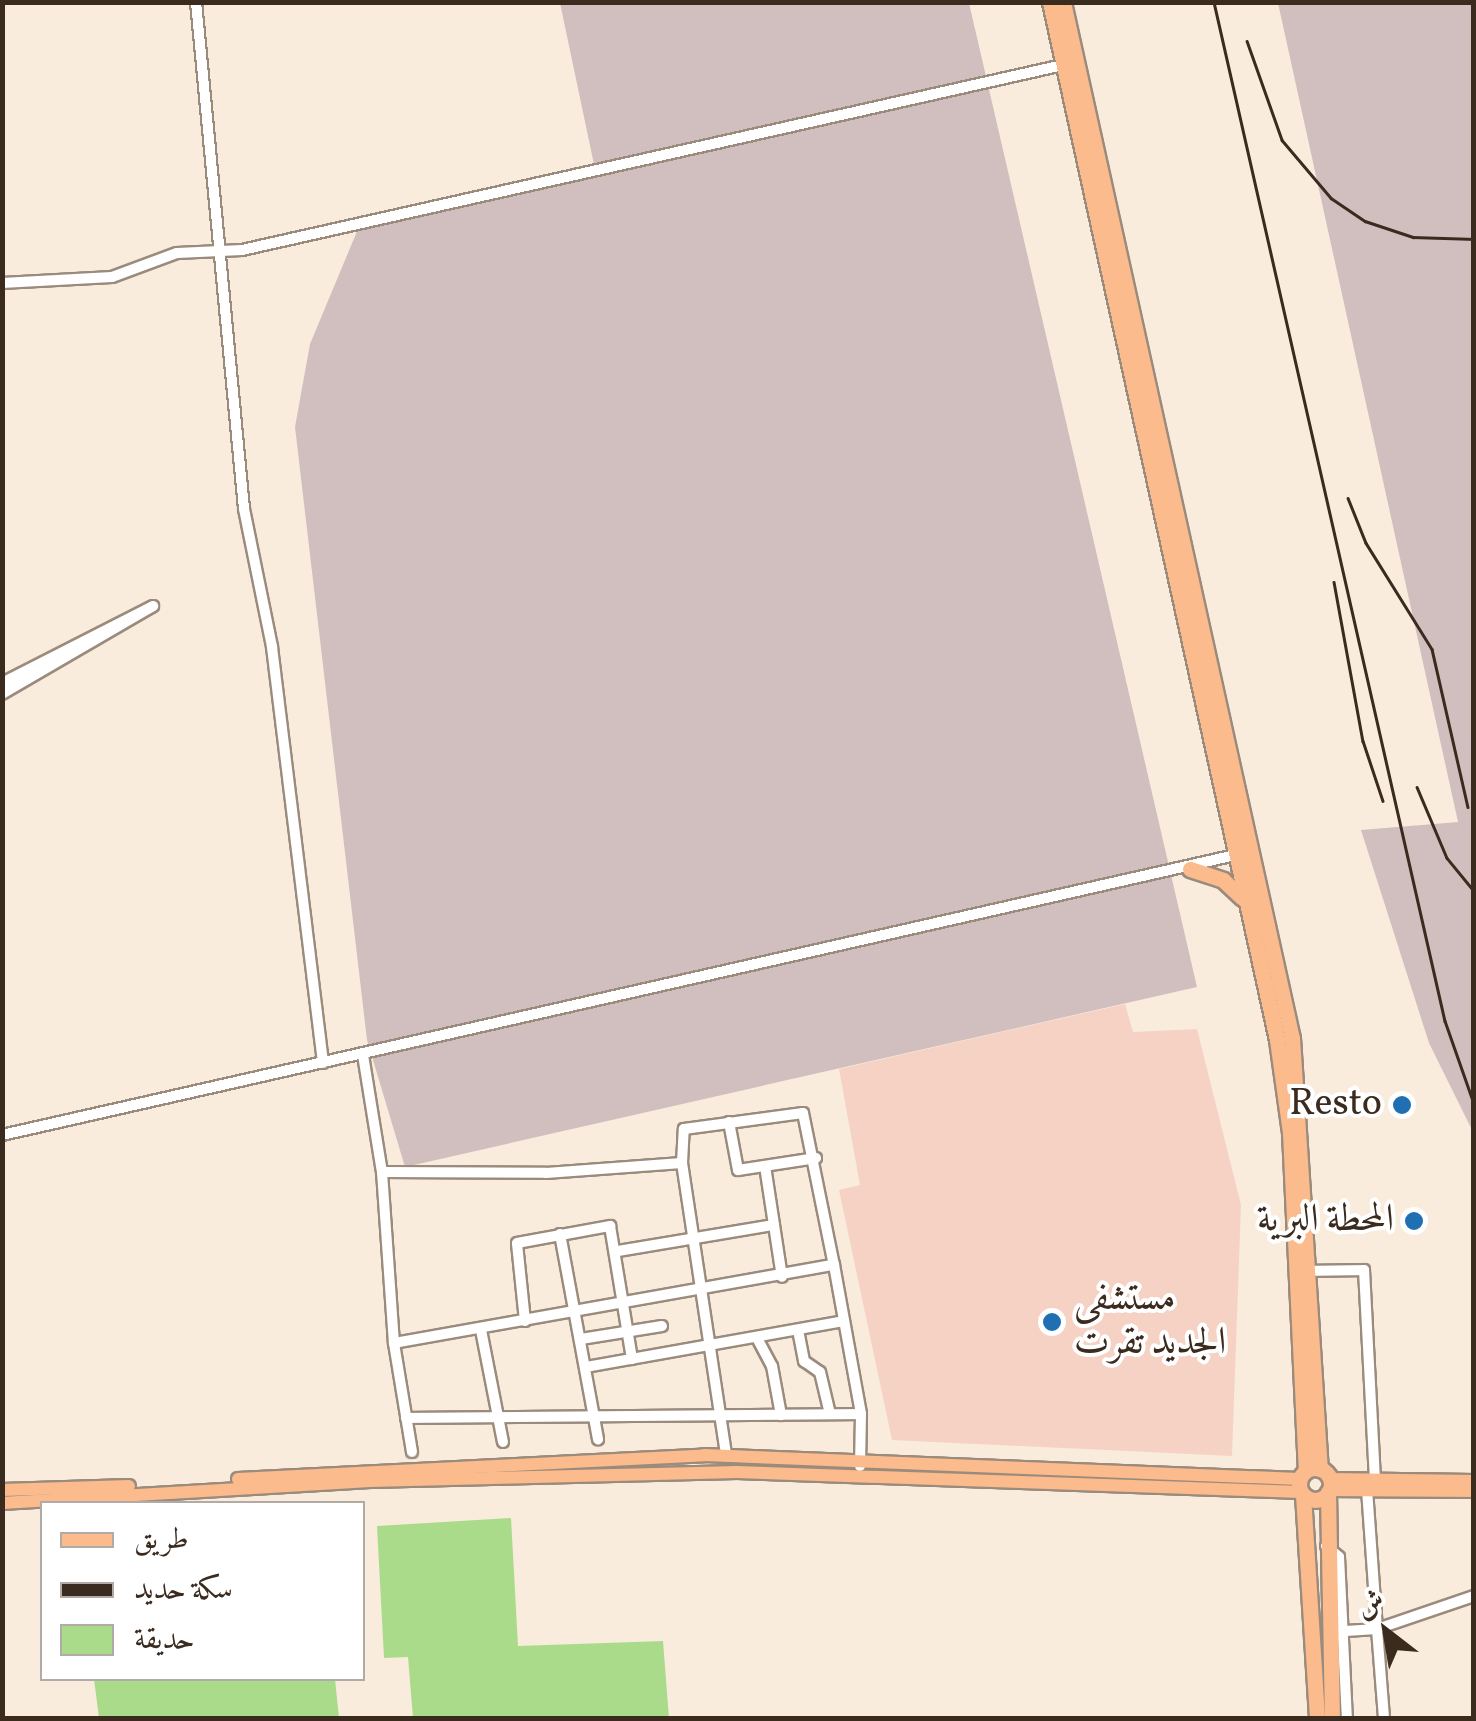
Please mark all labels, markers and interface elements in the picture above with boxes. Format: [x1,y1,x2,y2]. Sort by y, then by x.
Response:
place label: Resto [1289,1082,1382,1128]
marker: Resto [1391,1094,1413,1116]
place label: المحطة البرية [1257,1198,1394,1244]
marker: المحطة البرية [1403,1210,1425,1232]
place label: مستشفى الجديد تقرت [1074,1277,1226,1366]
marker: مستشفى الجديد تقرت [1039,1309,1065,1335]
legend [40,1501,365,1681]
text: طريق [134,1519,189,1561]
text: سكة حديد [134,1569,233,1611]
north arrow [1336,1581,1436,1681]
text: ش [1348,1581,1392,1629]
text: حديقة [134,1619,195,1661]

